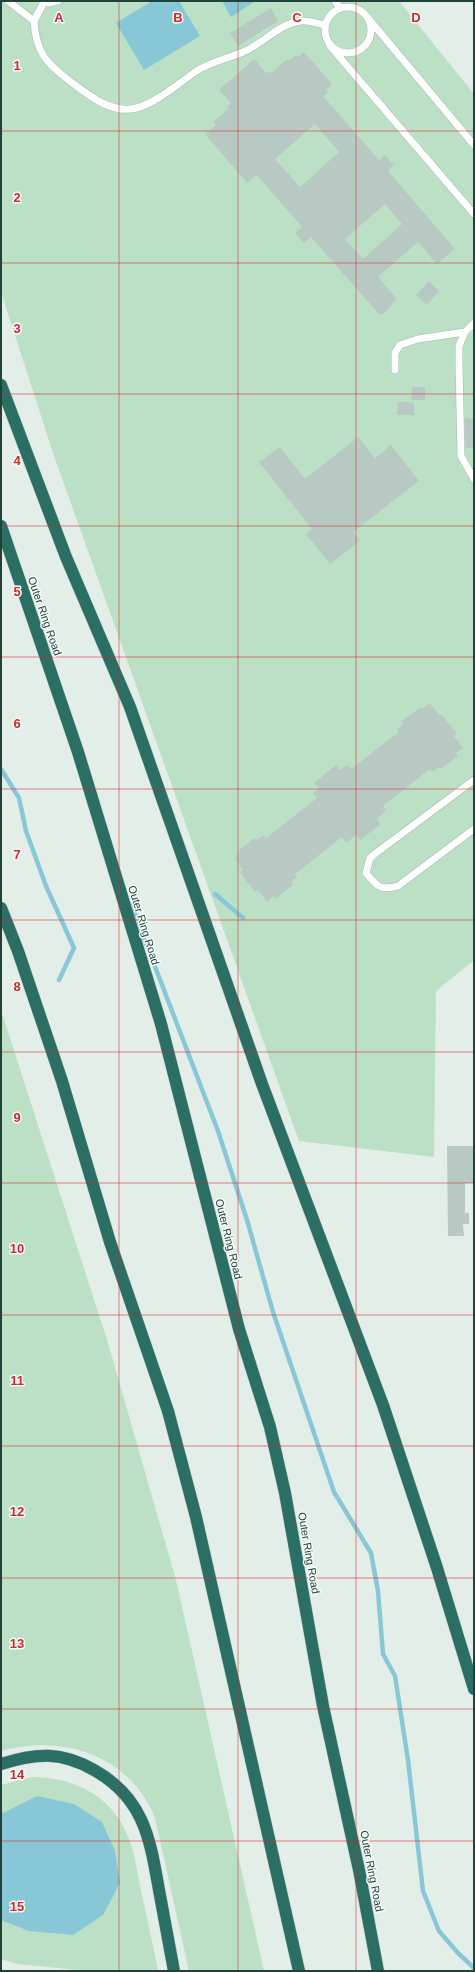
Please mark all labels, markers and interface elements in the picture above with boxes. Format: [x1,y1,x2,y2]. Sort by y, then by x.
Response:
text: A [54,10,64,25]
text: B [173,10,183,25]
text: C [292,10,302,25]
text: D [411,10,421,25]
text: 1 [13,58,21,73]
text: 2 [13,190,21,205]
text: 3 [13,321,21,336]
text: 4 [13,453,21,468]
street label: Outer Ring Road [26,575,64,657]
text: 5 [13,584,21,599]
text: 6 [13,716,21,731]
text: 7 [13,847,21,862]
street label: Outer Ring Road [126,884,162,966]
text: 8 [13,979,21,994]
text: 9 [13,1110,21,1125]
street label: Outer Ring Road [213,1198,245,1280]
text: 10 [10,1241,24,1256]
text: 11 [10,1373,24,1388]
text: 12 [10,1504,24,1519]
street label: Outer Ring Road [296,1511,322,1595]
text: 13 [10,1636,24,1651]
text: 14 [10,1767,25,1782]
street label: Outer Ring Road [358,1829,386,1913]
text: 15 [10,1899,24,1914]

